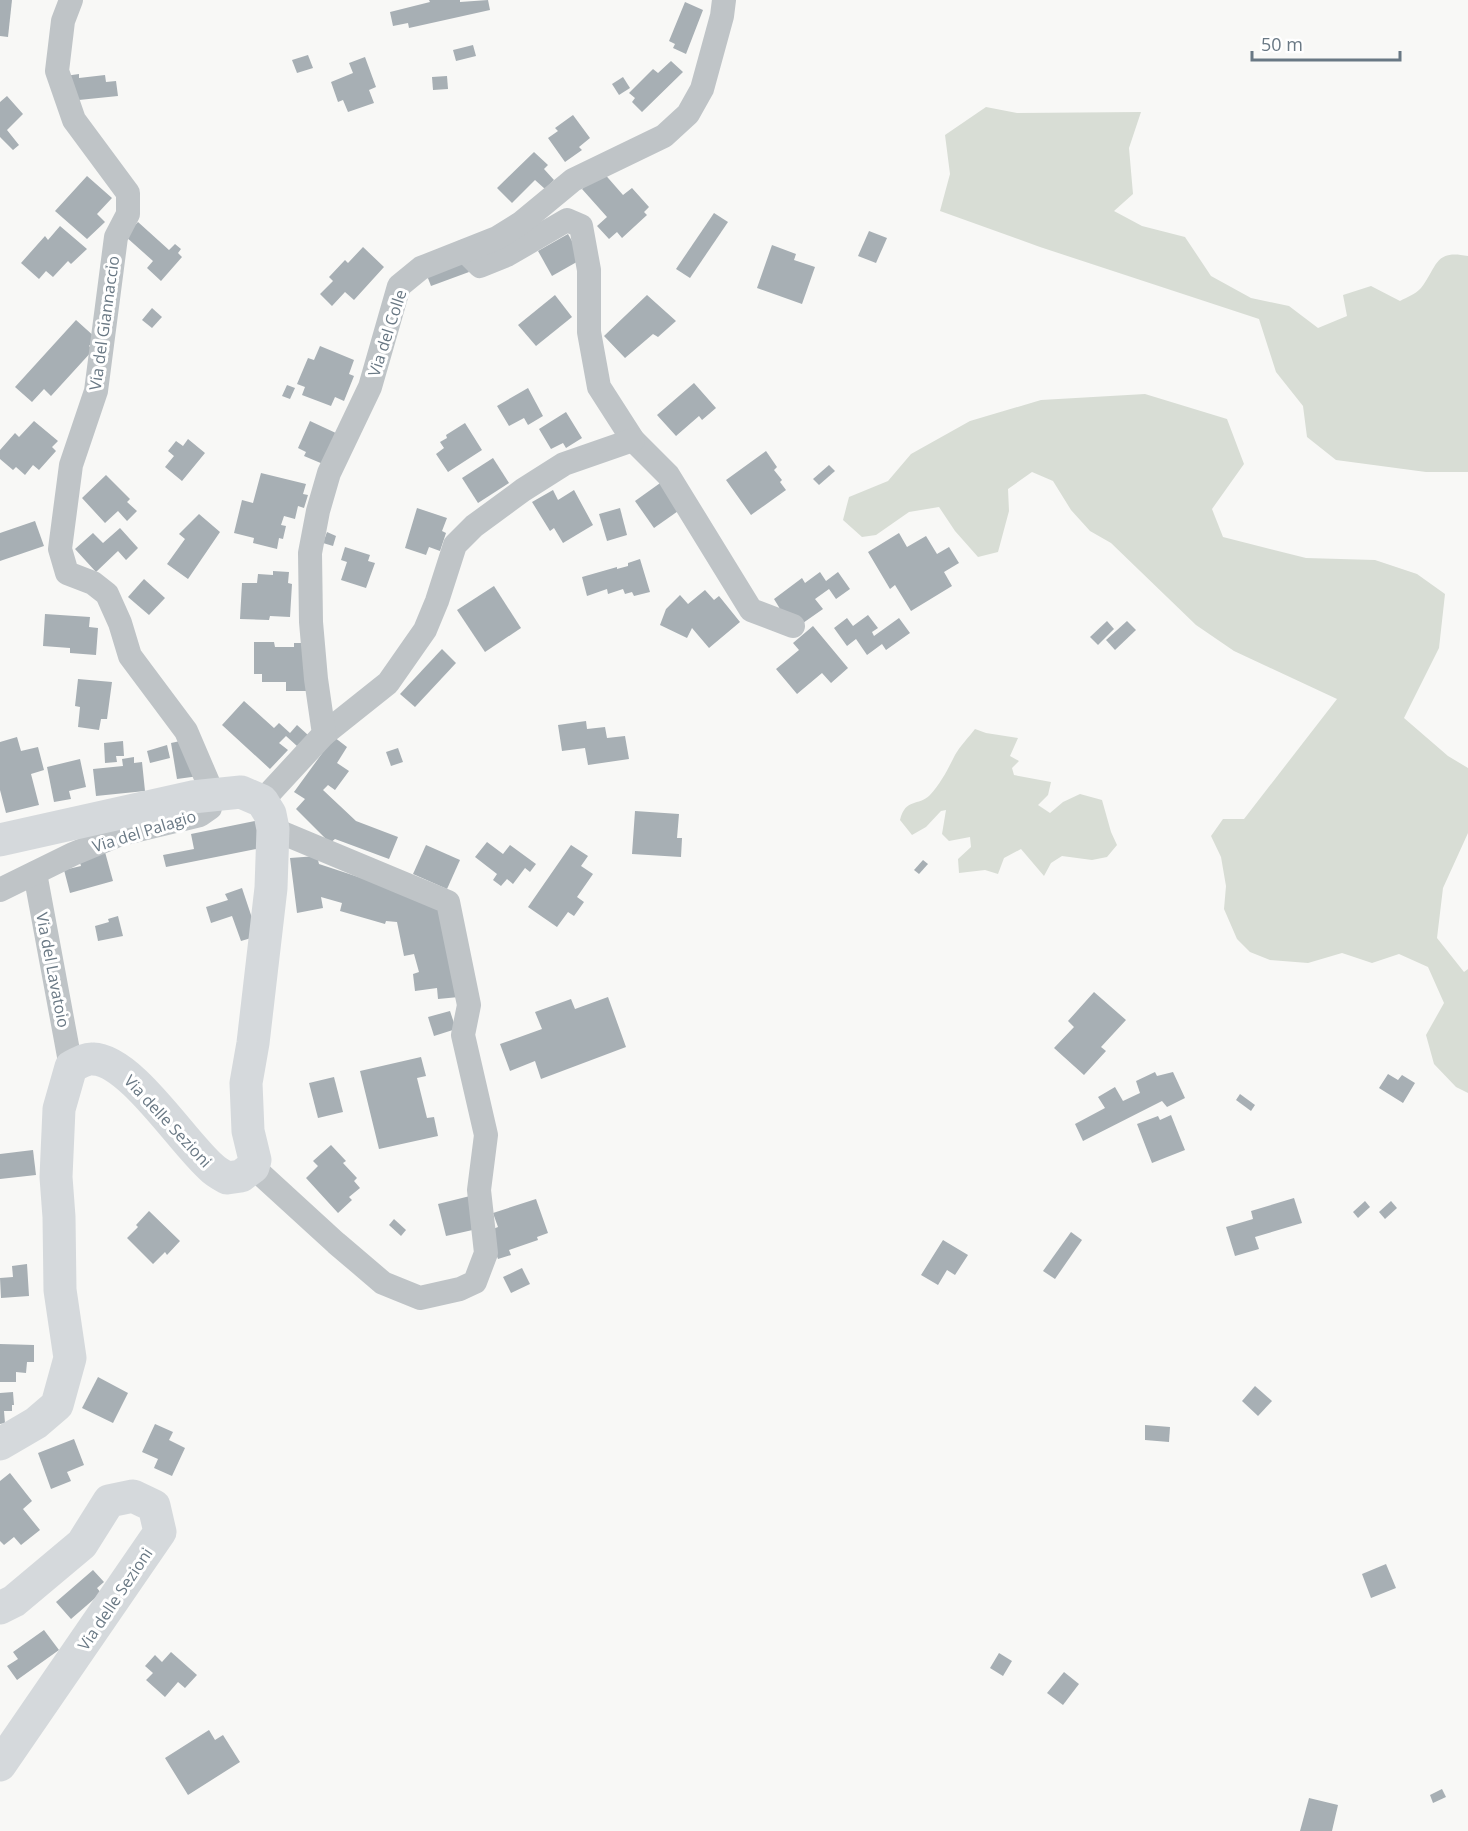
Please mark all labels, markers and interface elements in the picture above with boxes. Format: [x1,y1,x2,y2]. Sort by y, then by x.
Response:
scale bar [1252,24,1400,62]
text: 50 m [1261,32,1303,56]
street label: Via del Giannaccio [84,254,124,392]
street label: Via del Colle [363,287,411,379]
street label: Via del Palagio [89,805,199,857]
street label: Via del Lavatoio [31,911,75,1029]
street label: Via delle Sezioni [119,1070,217,1172]
street label: Via delle Sezioni [72,1543,158,1655]

